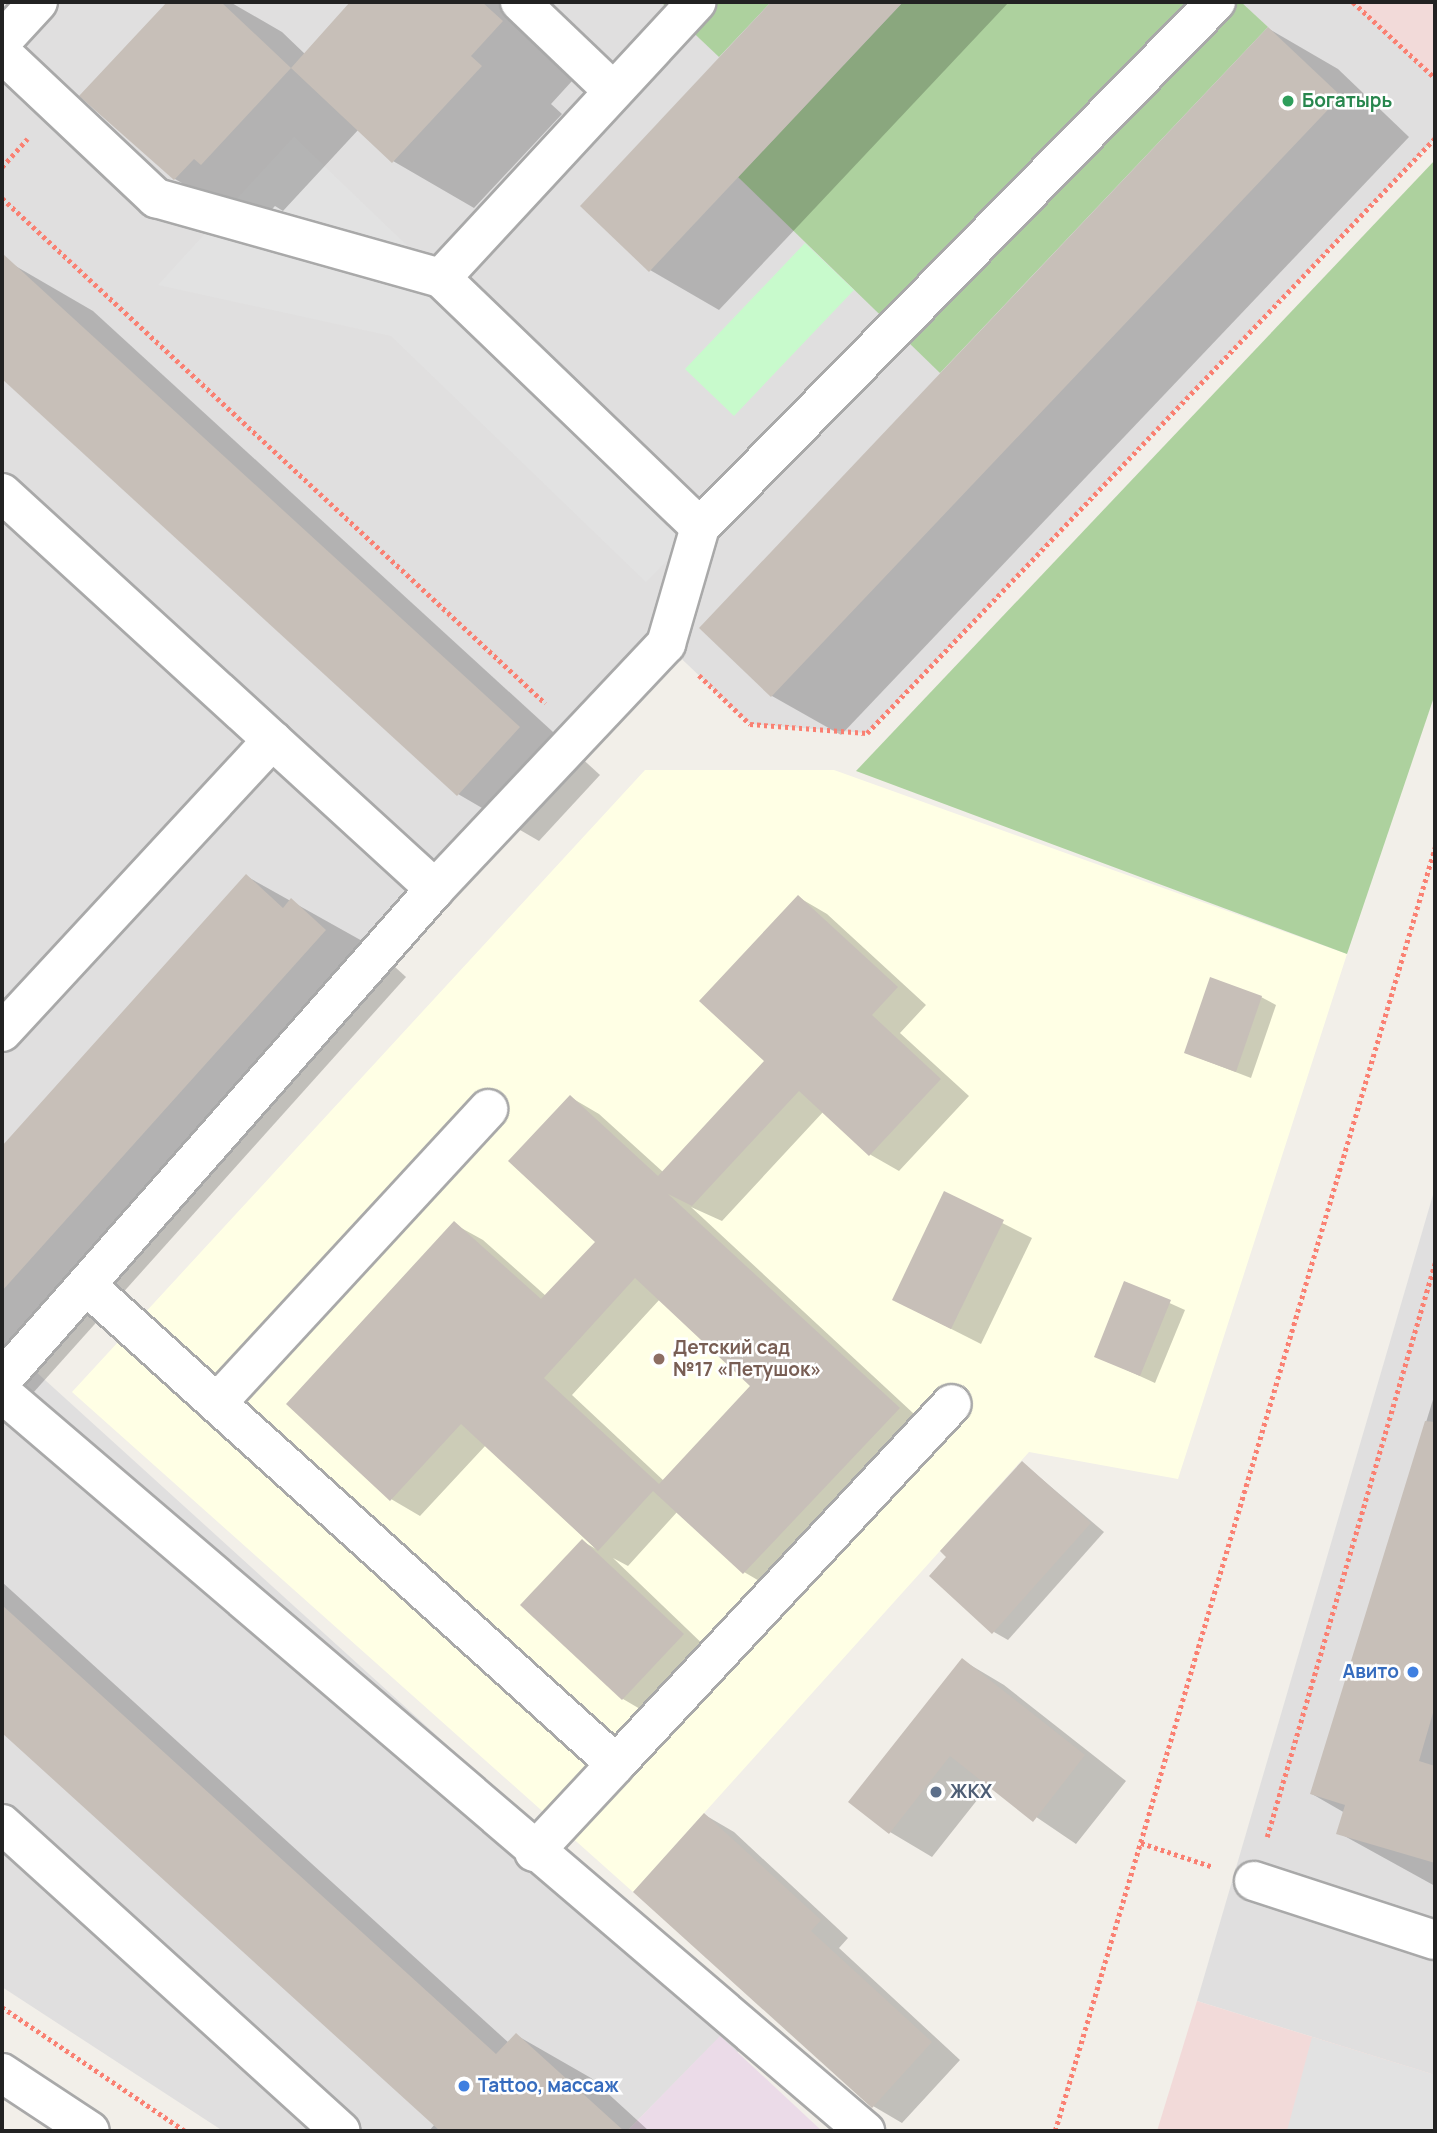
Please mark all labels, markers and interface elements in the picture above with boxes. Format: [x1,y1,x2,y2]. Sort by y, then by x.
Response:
place label: Богатырь [1302,90,1392,112]
marker: Богатырь [1280,93,1296,109]
place label: Детский сад №17 «Петушок» [673,1337,821,1381]
marker: Детский сад №17 «Петушок» [651,1351,667,1367]
place label: Авито [1342,1661,1399,1683]
marker: Авито [1405,1664,1421,1680]
place label: ЖКХ [950,1781,992,1803]
marker: ЖКХ [928,1784,944,1800]
place label: Tattoo, массаж [478,2075,619,2097]
marker: Tattoo, массаж [456,2078,472,2094]

